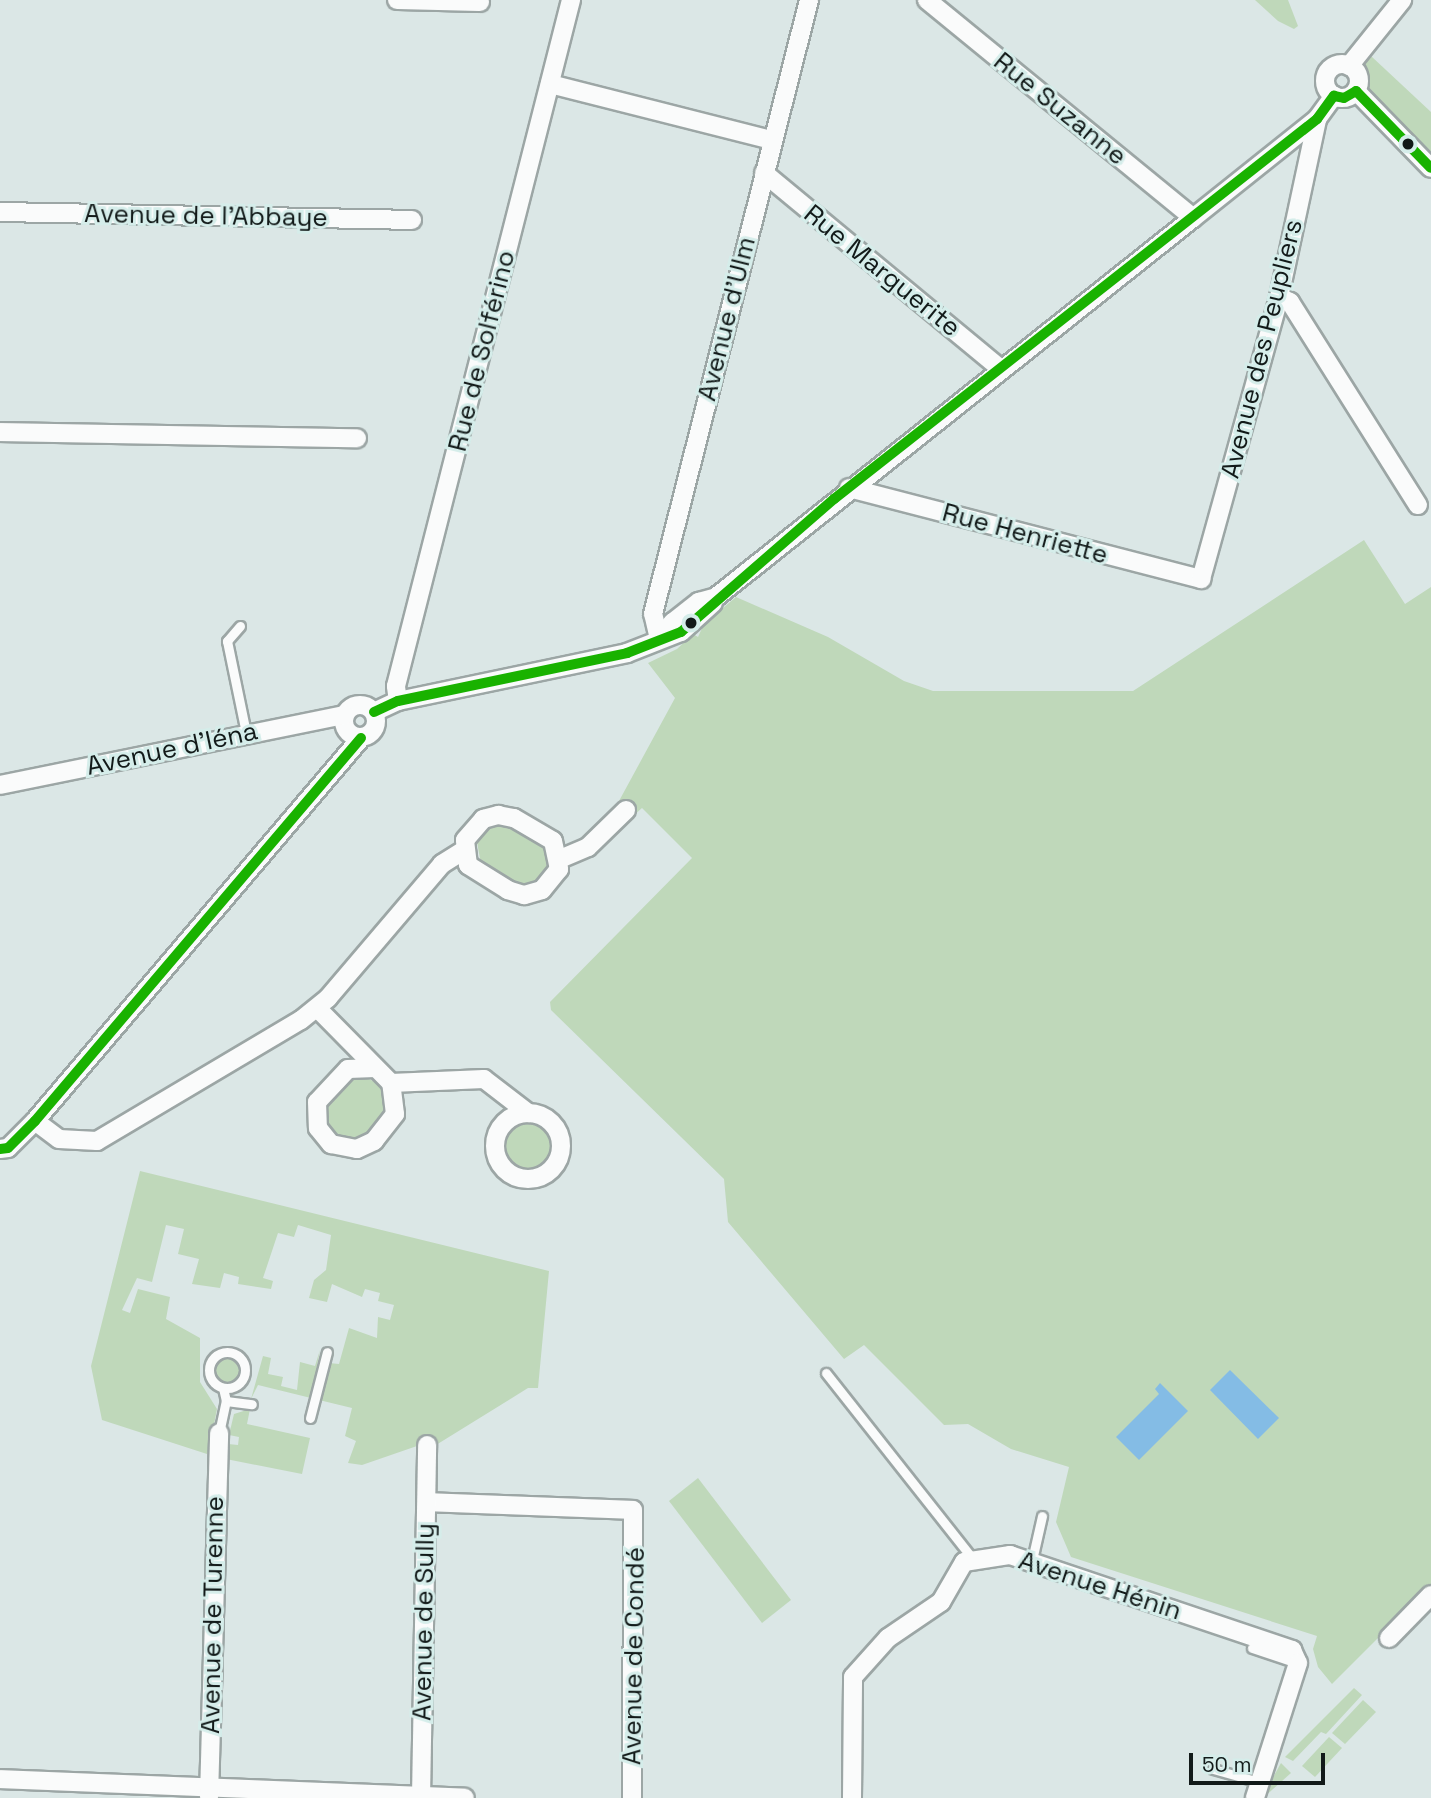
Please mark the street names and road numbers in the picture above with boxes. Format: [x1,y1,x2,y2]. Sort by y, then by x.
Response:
street label: Rue Suzanne [987,46,1133,172]
street label: Avenue de l'Abbaye [84,198,328,234]
street label: Rue Marguerite [797,198,967,344]
street label: Avenue des Peupliers [1215,216,1309,482]
street label: Avenue d'Ulm [692,234,762,404]
street label: Rue de Solférino [442,247,522,455]
street label: Rue Henriette [939,497,1111,571]
street label: Avenue d'Iéna [83,716,261,782]
street label: Avenue de Turenne [195,1495,231,1735]
street label: Avenue de Sully [407,1523,441,1721]
street label: Avenue Hénin [1015,1545,1185,1627]
street label: Avenue de Condé [616,1547,652,1765]

